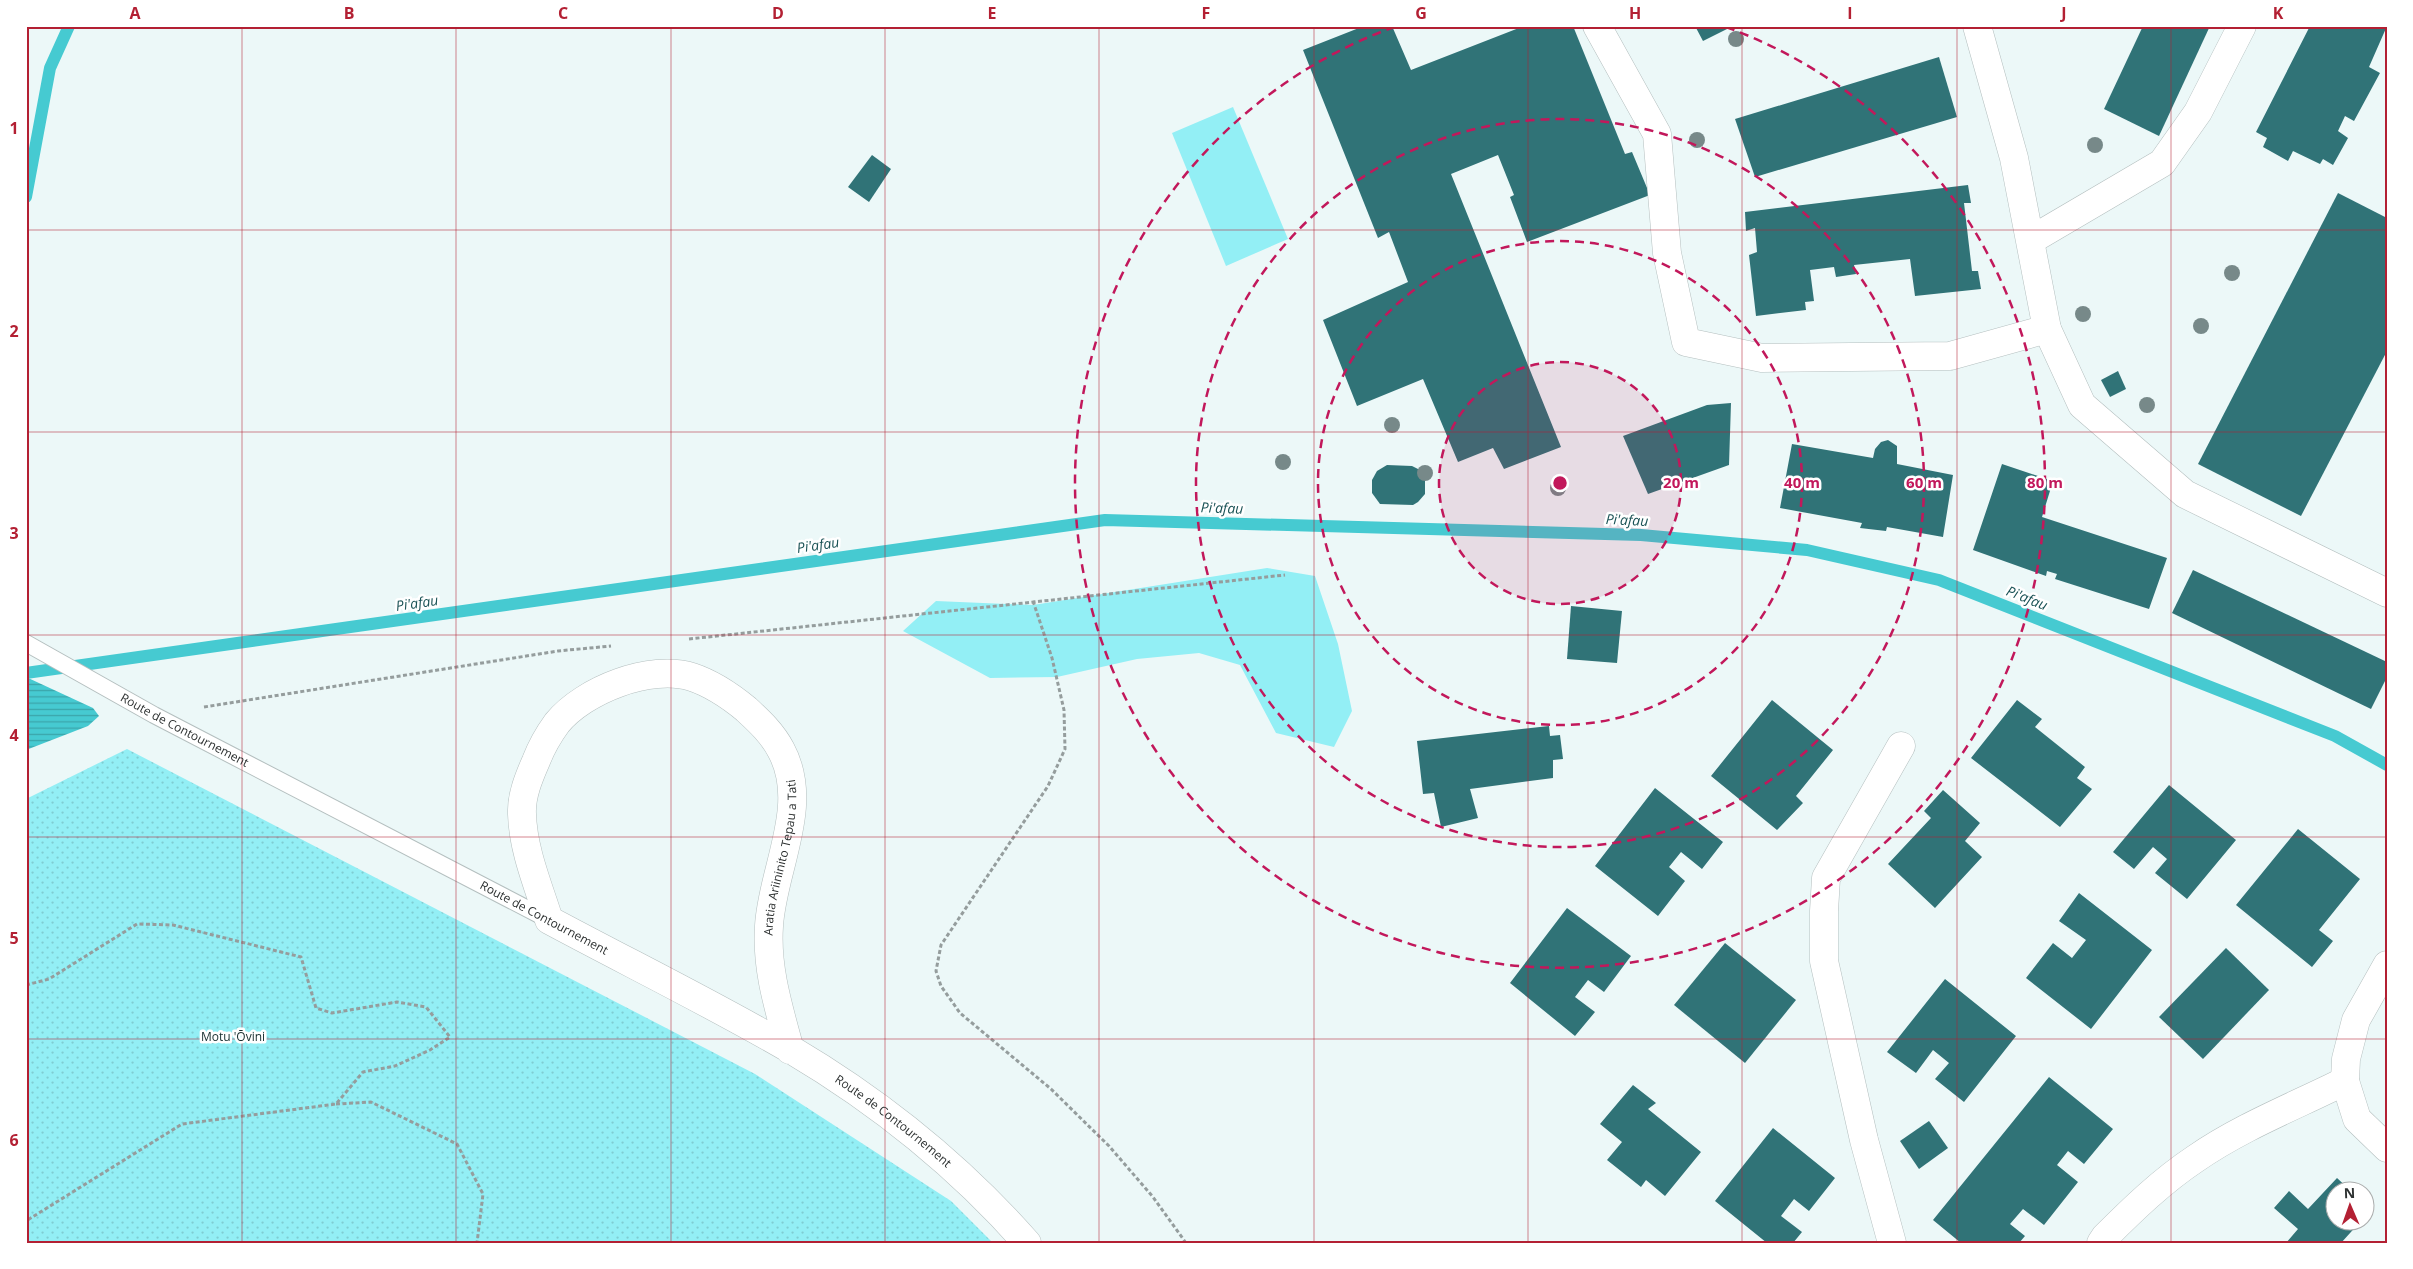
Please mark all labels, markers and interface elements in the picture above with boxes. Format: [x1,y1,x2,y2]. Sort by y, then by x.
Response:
text: A [129,2,141,24]
text: B [344,2,354,24]
text: C [558,2,568,24]
text: D [772,2,784,24]
text: E [988,2,997,24]
text: F [1202,2,1210,24]
text: G [1415,2,1427,24]
text: H [1629,2,1641,24]
text: I [1847,2,1853,24]
text: J [2059,2,2067,24]
text: K [2273,2,2284,24]
text: 1 [9,117,19,139]
text: 2 [9,320,19,342]
text: 20 m [1663,472,1699,492]
text: 40 m [1784,472,1820,492]
text: 60 m [1906,472,1942,492]
text: 80 m [2027,472,2063,492]
centre of rings [1551,474,1569,492]
water label: Pi'afau [1200,497,1244,518]
water label: Pi'afau [1605,509,1649,530]
text: 3 [9,522,19,544]
water label: Pi'afau [795,532,840,557]
water label: Pi'afau [2004,581,2051,614]
water label: Pi'afau [394,590,439,615]
street label: Route de Contournement [118,689,252,771]
text: 4 [9,724,19,746]
street label: Aratia Ariininito Tepau a Tati [760,778,800,936]
street label: Route de Contournement [477,877,611,959]
text: 5 [9,927,19,949]
park label: Motu 'Ōvini [201,1028,265,1045]
street label: Route de Contournement [832,1070,955,1171]
text: 6 [9,1129,19,1151]
north arrow [2326,1182,2376,1232]
text: N [2344,1183,2356,1202]

